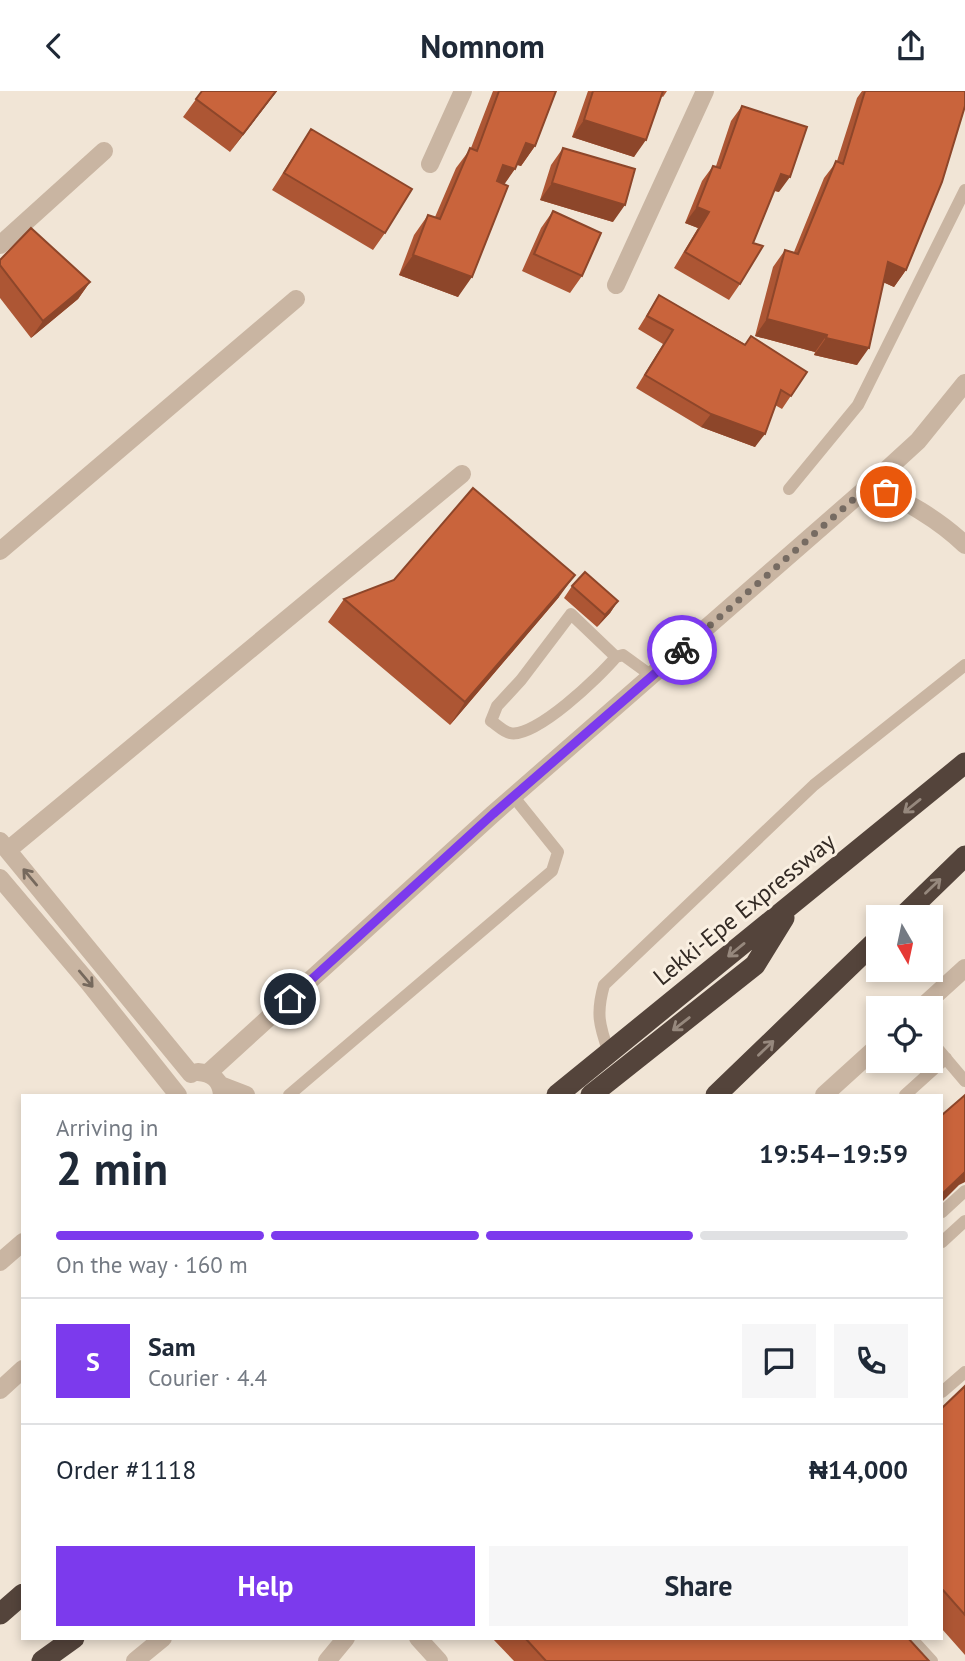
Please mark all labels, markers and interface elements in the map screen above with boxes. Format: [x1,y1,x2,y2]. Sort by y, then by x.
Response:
text: Nomnom [420,25,545,67]
icon: back [35,27,73,65]
icon: share [892,27,930,65]
pin [856,462,916,522]
icon: bag [867,473,905,511]
courier [647,615,717,685]
icon: bike [663,631,701,669]
one-way arrow [904,799,922,814]
street label: Lekki-Epe Expressway [647,826,841,992]
one-way arrow [22,868,37,886]
one-way arrow [925,878,942,895]
north arrow [866,905,943,982]
map controls [866,905,943,1073]
one-way arrow [727,942,745,958]
pin [260,969,320,1029]
one-way arrow [78,970,93,988]
icon: home [271,980,309,1018]
button: locate [866,996,943,1073]
one-way arrow [672,1016,691,1031]
one-way arrow [757,1040,774,1057]
text: Arriving in [56,1113,158,1142]
text: 19:54–19:59 [759,1137,908,1170]
text: 2 min [56,1138,168,1198]
text: On the way · 160 m [56,1250,248,1279]
button: chat [742,1324,816,1398]
button: phone [834,1324,908,1398]
text: Sam [148,1330,196,1363]
text: S [86,1345,100,1378]
text: Courier · 4.4 [148,1363,267,1392]
text: Order #1118 [56,1453,196,1486]
text: ₦14,000 [809,1453,908,1486]
button: Help [56,1546,475,1626]
button: Share [489,1546,908,1626]

